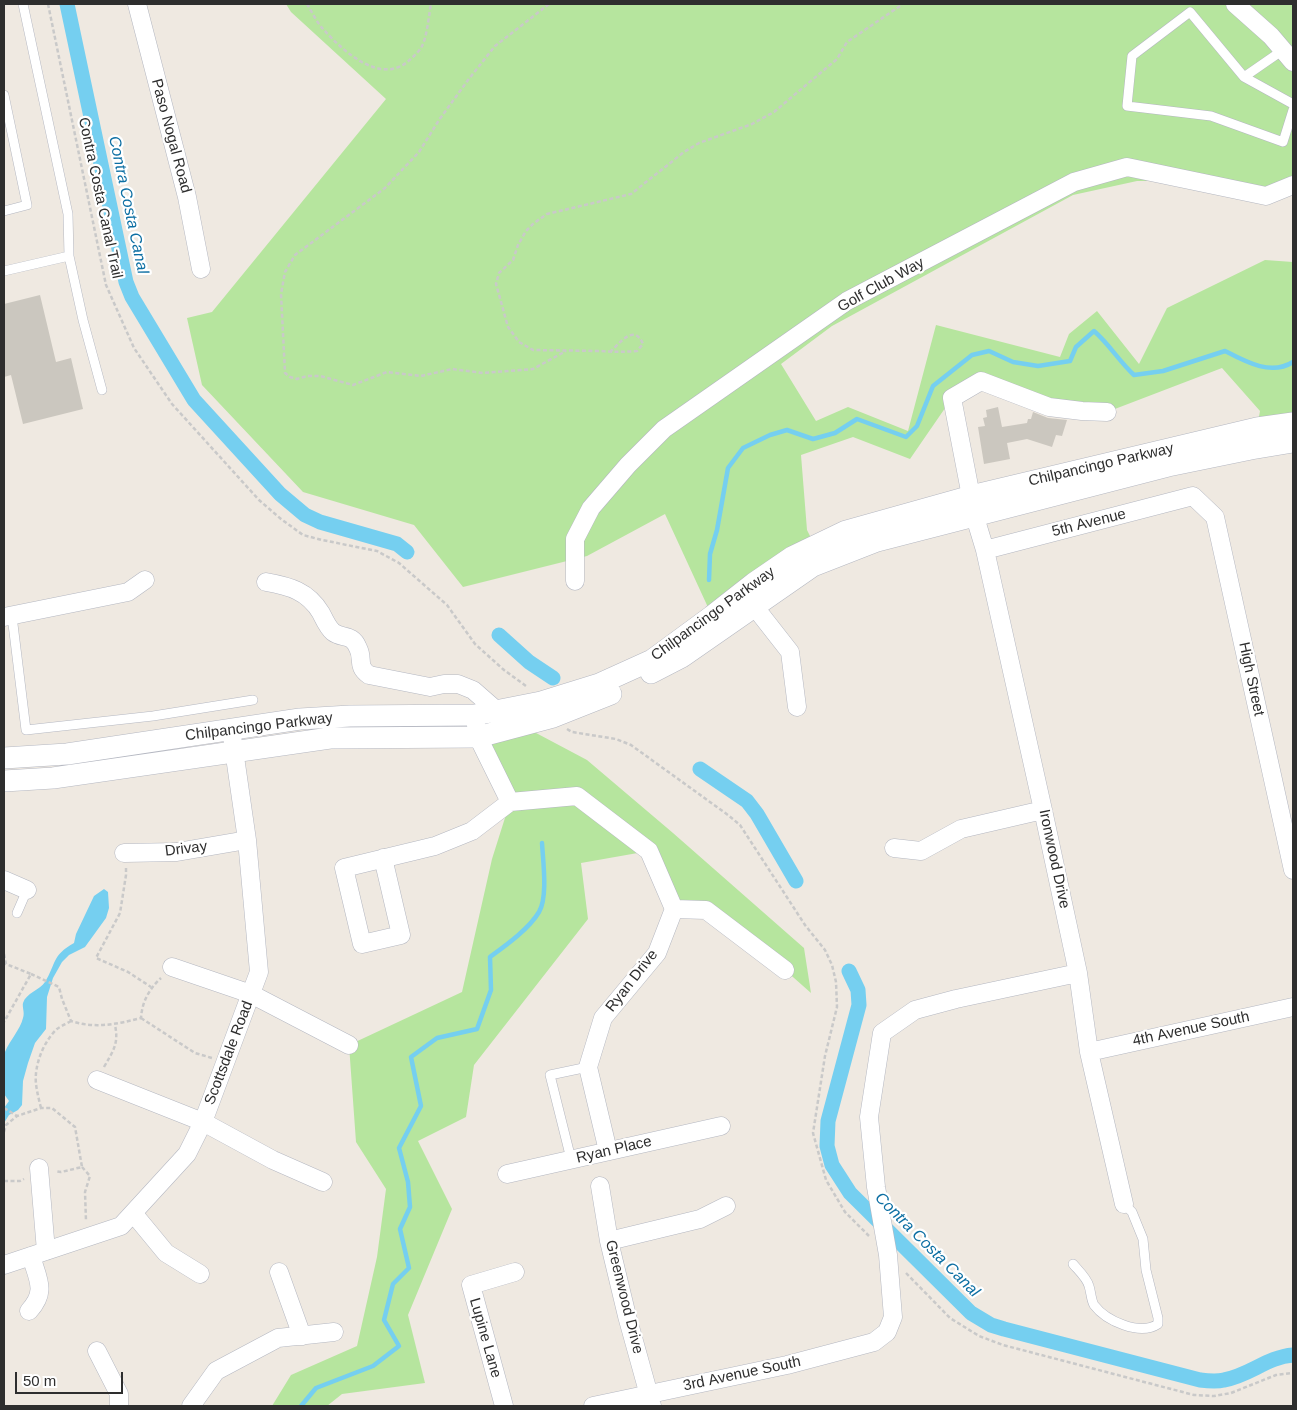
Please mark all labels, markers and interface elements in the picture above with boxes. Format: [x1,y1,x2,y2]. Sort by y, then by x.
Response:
street label: Paso Nogal Road [147,77,195,195]
street label: Contra Costa Canal Trail [74,116,126,280]
water label: Contra Costa Canal [104,134,152,276]
street label: Golf Club Way [835,254,927,316]
street label: Chilpancingo Parkway [1027,440,1175,490]
street label: 5th Avenue [1050,505,1128,541]
street label: Chilpancingo Parkway [648,563,778,665]
street label: High Street [1234,640,1268,718]
street label: Chilpancingo Parkway [184,709,334,745]
street label: Ironwood Drive [1035,808,1073,910]
street label: Drivay [164,837,208,861]
street label: Ryan Drive [602,946,662,1016]
street label: Scottsdale Road [201,998,257,1108]
street label: 4th Avenue South [1131,1008,1251,1050]
street label: Ryan Place [575,1133,653,1167]
water label: Contra Costa Canal [871,1189,983,1301]
street label: Greenwood Drive [601,1238,647,1356]
street label: Lupine Lane [465,1296,505,1380]
street label: 3rd Avenue South [682,1353,802,1395]
scale bar [18,1362,125,1394]
text: 50 m [23,1372,56,1389]

